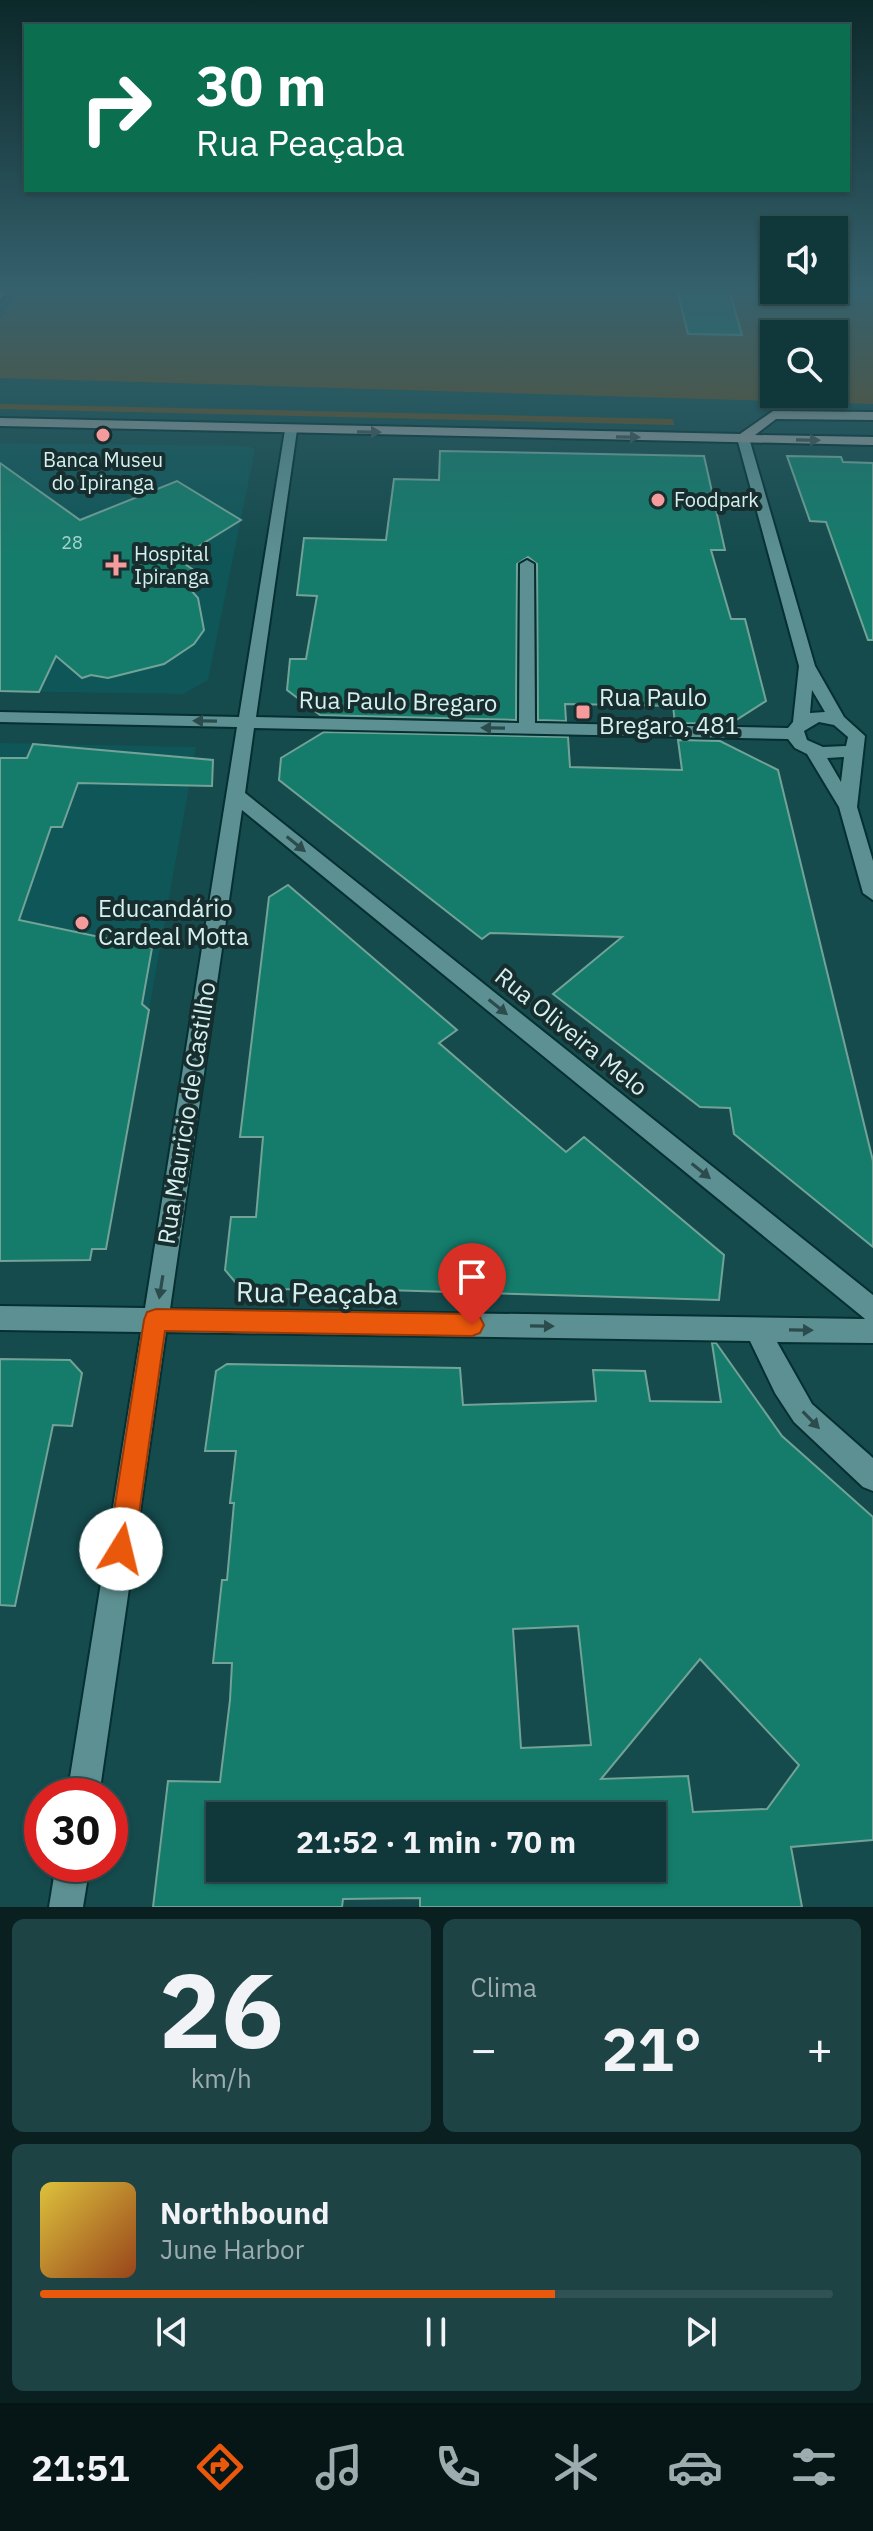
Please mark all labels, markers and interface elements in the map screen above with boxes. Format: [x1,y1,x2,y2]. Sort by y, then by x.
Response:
text: 30 m [196,49,326,121]
icon: right [64,56,168,160]
text: Rua Peaçaba [196,119,405,166]
map controls [760,216,848,408]
button: sound [760,216,848,304]
button: search [760,320,848,408]
marker: Banca Museu do Ipiranga [94,426,112,444]
one-way arrow [357,426,382,438]
one-way arrow [616,430,641,443]
one-way arrow [796,433,821,446]
place label: Banca Museu do Ipiranga [43,446,163,496]
place label: Foodpark [674,486,759,513]
marker: Foodpark [649,491,667,509]
house number: 28 [61,531,83,554]
place label: Hospital Ipiranga [134,540,209,590]
marker: Hospital Ipiranga [105,554,127,576]
place label: Rua Paulo Bregaro, 481 [599,681,739,741]
street label: Rua Paulo Bregaro [298,683,498,719]
marker: Rua Paulo Bregaro, 481 [574,703,592,721]
one-way arrow [192,715,217,728]
one-way arrow [480,721,505,734]
one-way arrow [286,835,306,852]
place label: Educandário Cardeal Motta [98,892,249,952]
marker: Educandário Cardeal Motta [73,914,91,932]
street label: Rua Oliveira Melo [489,960,655,1103]
street label: Rua Mauricio de Castilho [149,979,223,1246]
one-way arrow [488,999,508,1015]
one-way arrow [690,1162,710,1179]
pin [438,1243,506,1325]
icon: arrive [450,1255,494,1299]
street label: Rua Peaçaba [236,1273,399,1312]
one-way arrow [154,1275,166,1300]
one-way arrow [530,1320,555,1332]
one-way arrow [789,1324,814,1336]
one-way arrow [801,1410,819,1429]
position arrow [79,1507,163,1591]
speed limit sign: 30 [24,1778,128,1882]
text: 21:52 · 1 min · 70 m [296,1822,576,1861]
text: 26 [159,1941,284,2077]
text: Clima [471,1970,537,2004]
text: 21° [602,2009,702,2088]
text: − [471,2020,497,2077]
text: + [807,2020,833,2077]
text: km/h [191,2061,252,2095]
text: Northbound [160,2193,329,2232]
text: June Harbor [160,2232,304,2266]
icon: previous [150,2310,194,2354]
icon: pause [414,2310,458,2354]
icon: next [679,2310,723,2354]
icon: directions [192,2439,248,2495]
icon: music [311,2439,367,2495]
icon: phone [430,2439,486,2495]
icon: climate [548,2439,604,2495]
icon: car [667,2439,723,2495]
icon: filters [786,2439,842,2495]
text: 21:51 [31,2444,130,2491]

